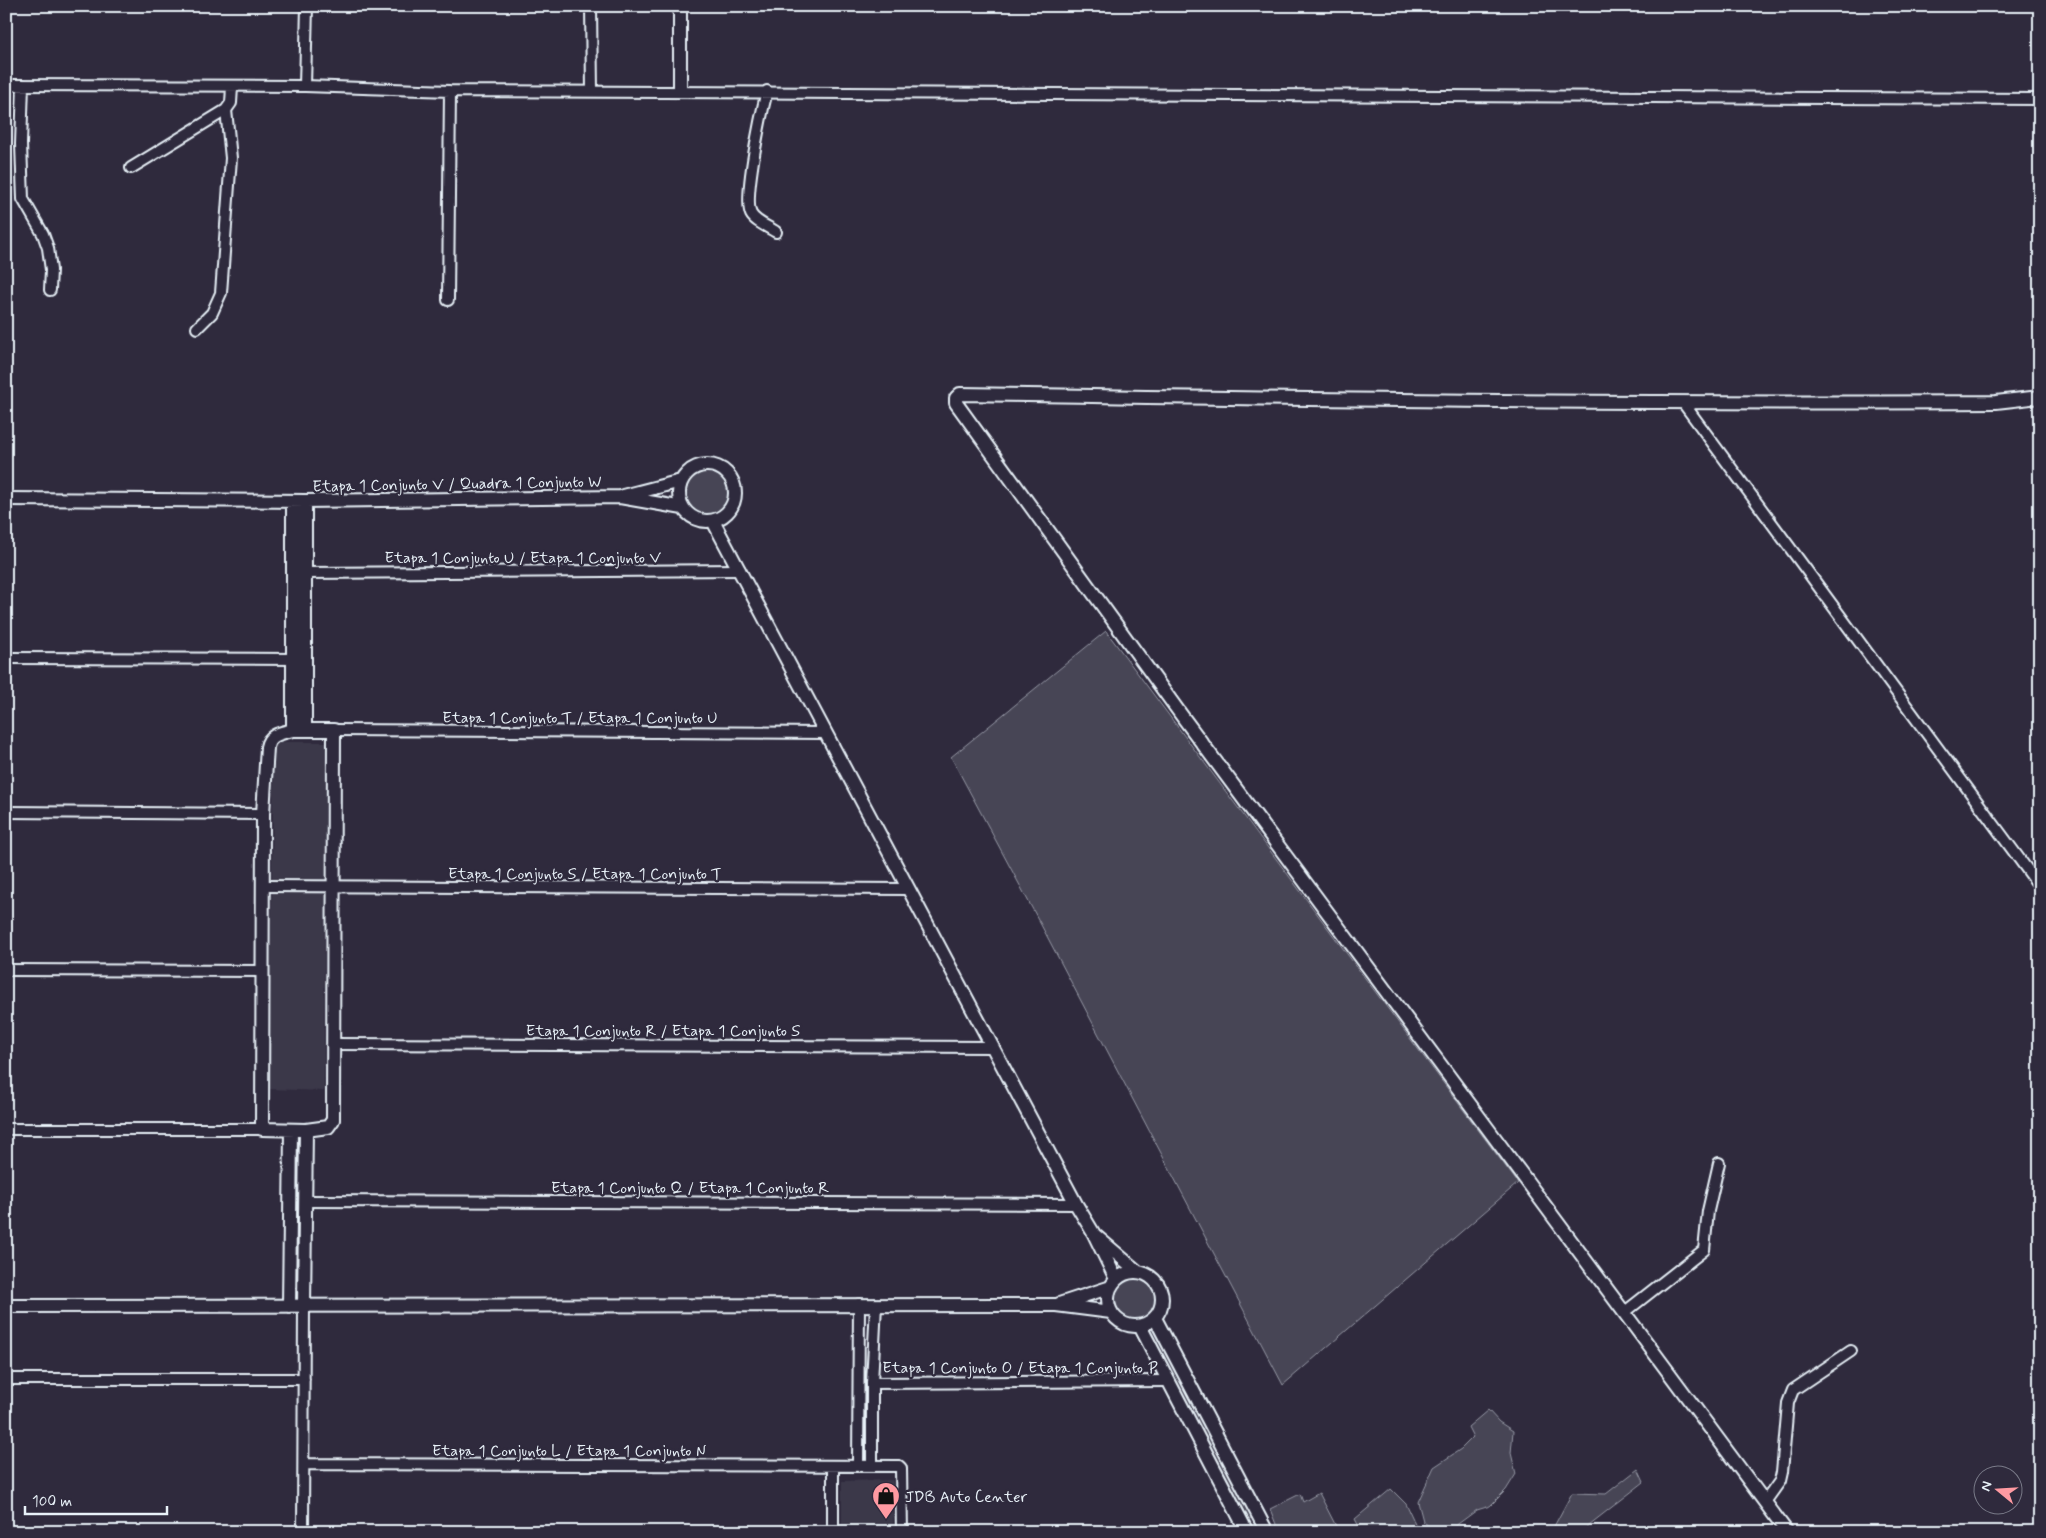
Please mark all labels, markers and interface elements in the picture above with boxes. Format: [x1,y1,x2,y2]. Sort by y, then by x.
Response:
street label: Etapa 1 Conjunto V / Quadra 1 Conjunto W [312,471,602,498]
street label: Etapa 1 Conjunto U / Etapa 1 Conjunto V [385,548,661,569]
street label: Etapa 1 Conjunto T / Etapa 1 Conjunto U [442,708,718,729]
street label: Etapa 1 Conjunto S / Etapa 1 Conjunto T [448,864,722,885]
street label: Etapa 1 Conjunto R / Etapa 1 Conjunto S [526,1021,800,1042]
street label: Etapa 1 Conjunto Q / Etapa 1 Conjunto R [551,1178,829,1199]
street label: Etapa 1 Conjunto O / Etapa 1 Conjunto P [882,1358,1158,1379]
street label: Etapa 1 Conjunto L / Etapa 1 Conjunto N [432,1441,707,1462]
north arrow [1974,1466,2024,1516]
text: N [1977,1479,1997,1494]
shop icon: JDB Auto Center [871,1481,901,1520]
scale bar [25,1483,168,1515]
place label: JDB Auto Center [905,1487,1028,1508]
text: 100 m [32,1492,72,1512]

